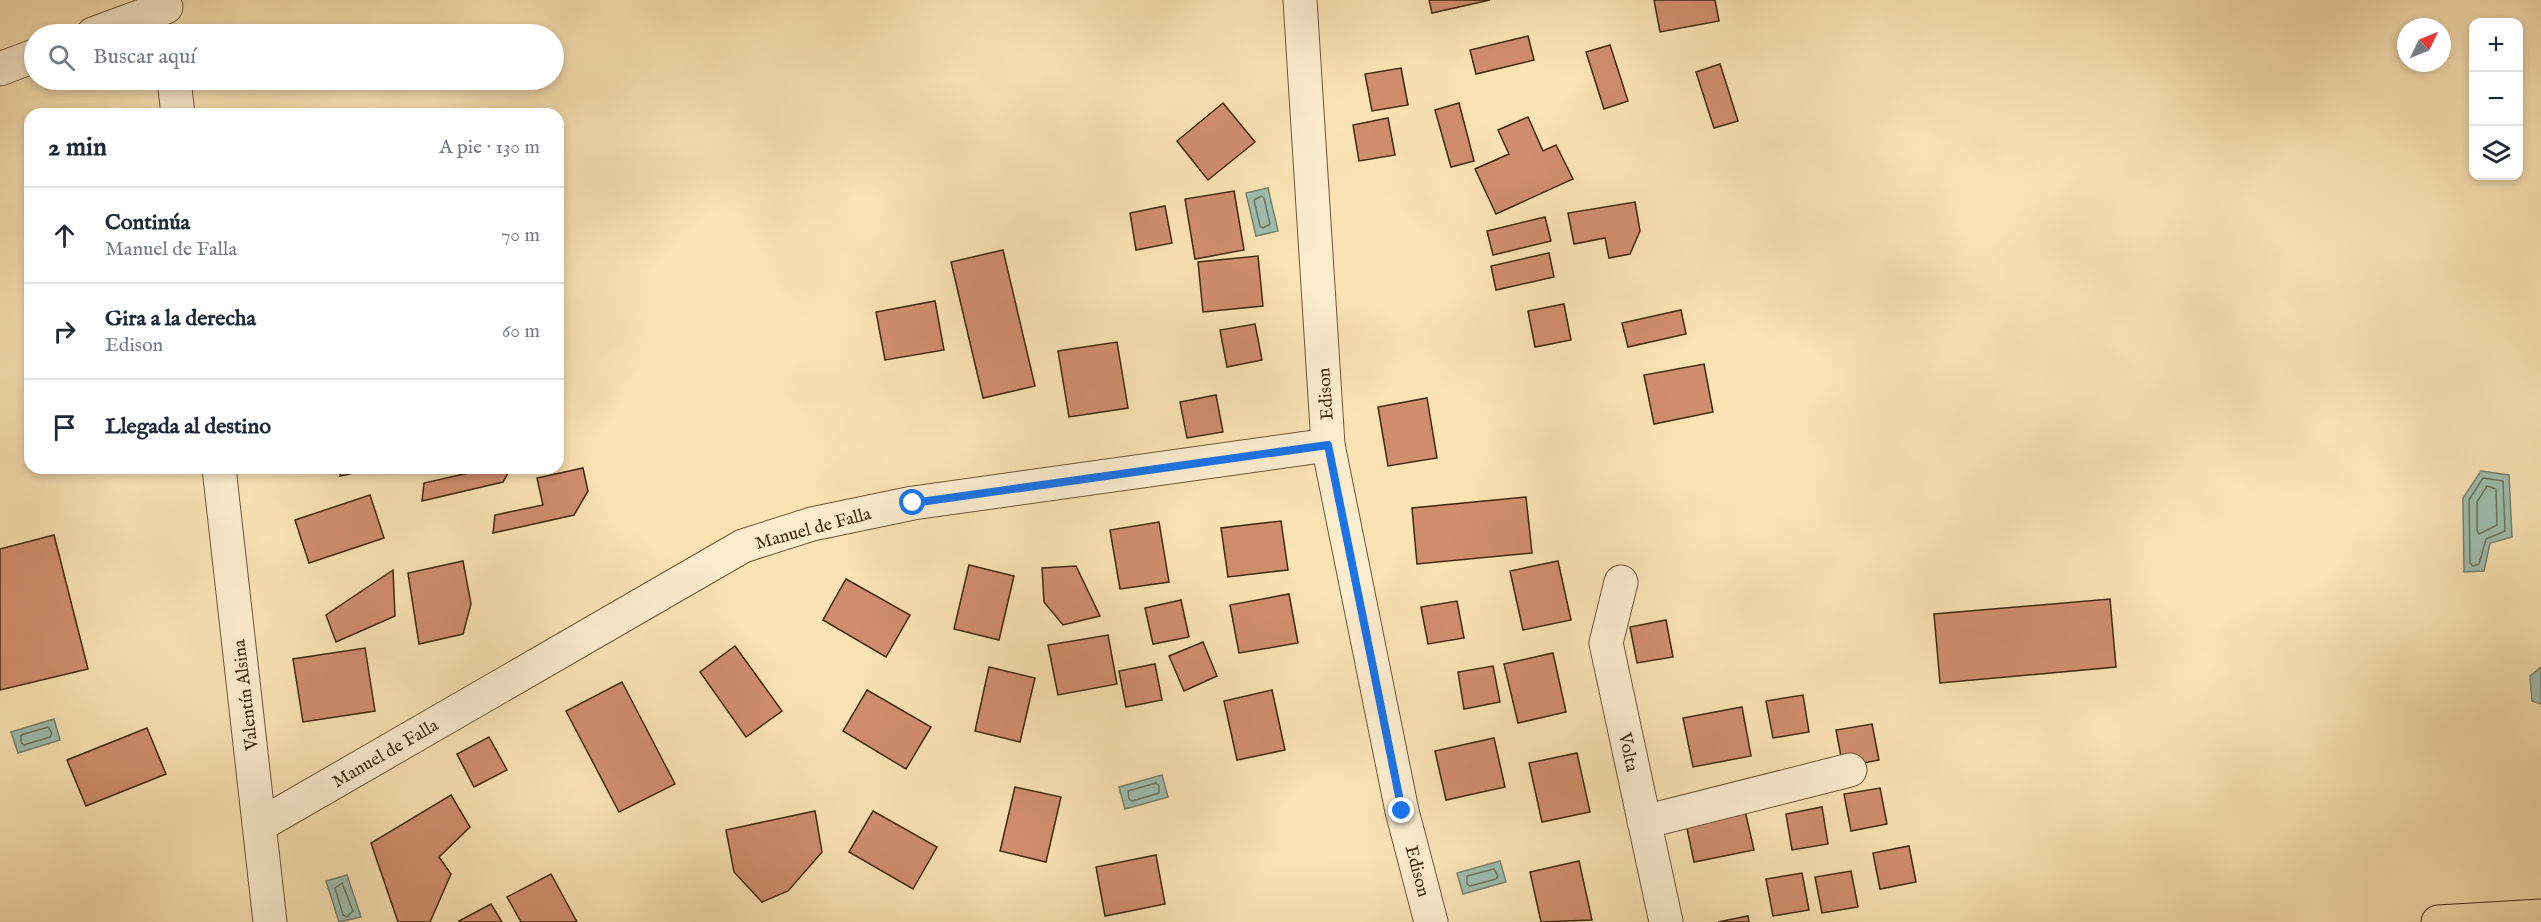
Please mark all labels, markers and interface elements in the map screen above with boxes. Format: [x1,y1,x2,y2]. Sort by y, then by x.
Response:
north arrow [2397,18,2451,72]
map controls [2469,18,2523,180]
button: + [2469,18,2523,72]
search box [24,24,564,90]
icon: search [45,41,78,74]
text: Buscar aquí [93,43,196,71]
button: − [2469,72,2523,126]
button: layers [2469,126,2523,180]
text: 2 min [48,131,107,164]
text: A pie · 130 m [439,135,540,160]
text: Continúa [105,209,190,237]
icon: ahead [48,219,81,252]
text: 70 m [501,223,540,248]
text: Manuel de Falla [105,237,237,262]
text: Gira a la derecha [105,305,256,333]
icon: right [48,315,81,348]
text: 60 m [502,319,540,344]
text: Edison [105,333,163,358]
street label: Edison [1313,367,1340,421]
icon: arrive [48,411,81,444]
text: Llegada al destino [105,413,271,441]
route start [899,489,925,515]
street label: Manuel de Falla [753,503,874,556]
street label: Valentín Alsina [228,638,265,752]
street label: Manuel de Falla [328,714,443,794]
street label: Volta [1612,730,1643,774]
route end [1388,797,1414,823]
street label: Edison [1399,843,1435,900]

